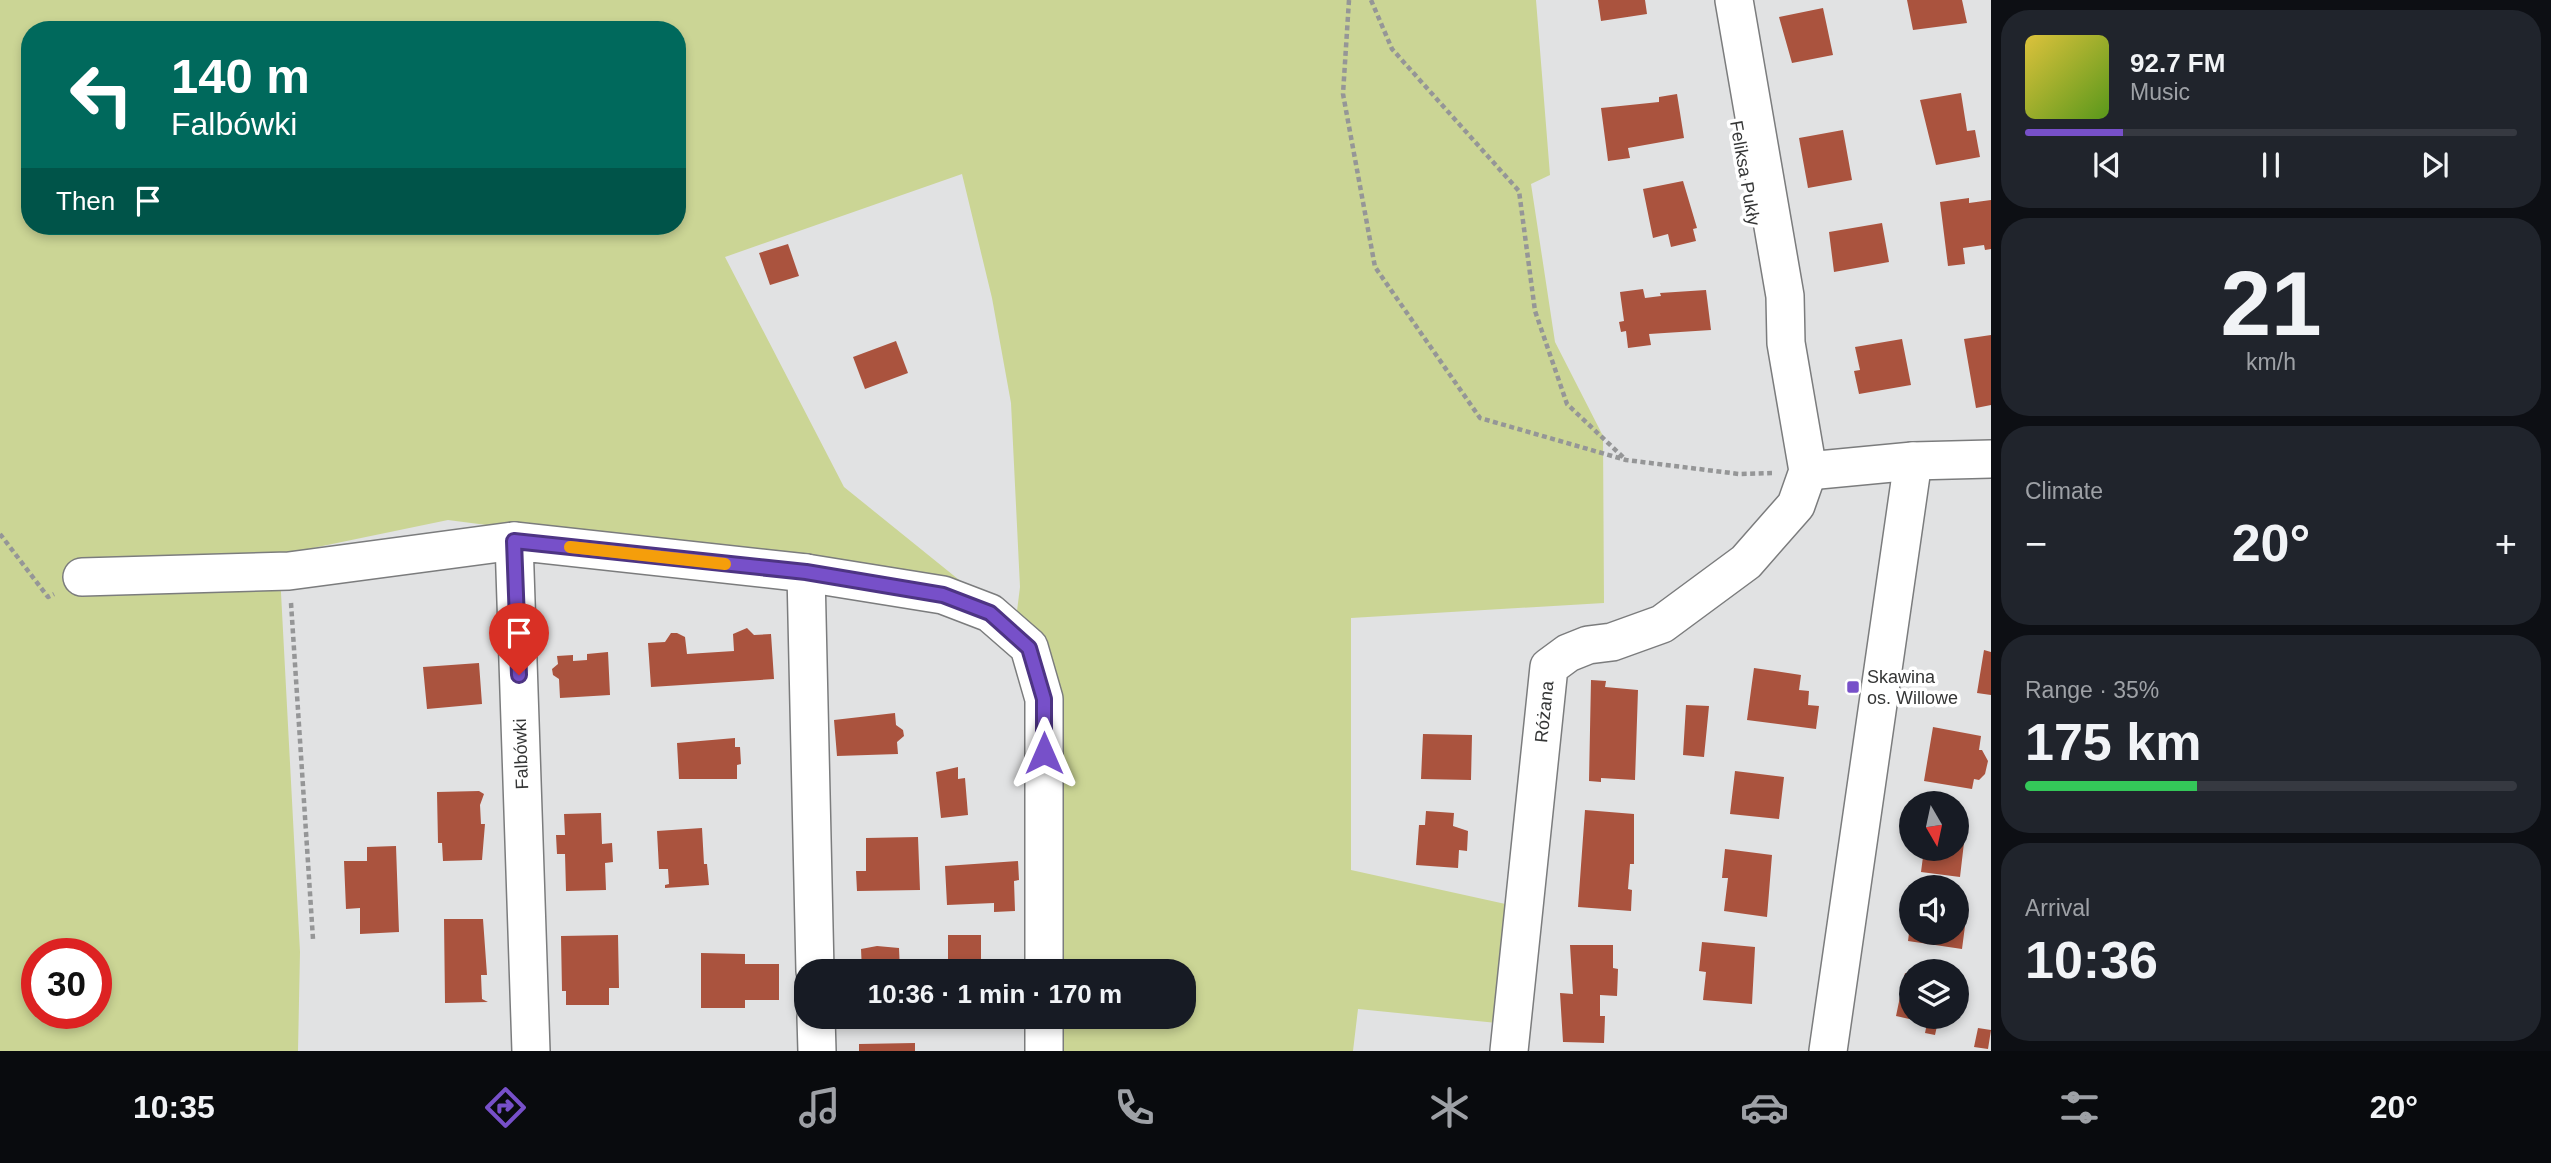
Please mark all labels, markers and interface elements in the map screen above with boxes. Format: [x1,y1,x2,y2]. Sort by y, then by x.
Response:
text: 92.7 FM [2130,48,2225,78]
icon: left [56,49,147,140]
text: 140 m [171,49,310,103]
text: Music [2130,79,2190,105]
text: Falbówki [171,106,297,142]
street label: Feliksa Pukły [1726,119,1764,227]
icon: previous [2088,146,2126,184]
icon: pause [2252,146,2290,184]
icon: next [2416,146,2454,184]
icon: arrive [129,182,167,220]
text: Then [56,186,115,216]
text: 21 [2220,253,2322,354]
text: km/h [2246,349,2296,375]
text: Climate [2025,478,2103,504]
text: 20° [2232,514,2310,572]
text: − [2025,523,2047,565]
text: + [2495,523,2517,565]
pin [489,603,549,675]
icon: arrive [500,614,538,652]
place label: Skawina os. Willowe [1867,667,1958,708]
text: Range · 35% [2025,677,2159,703]
street label: Różana [1531,679,1558,744]
marker: Skawina os. Willowe [1845,679,1861,695]
text: 175 km [2025,713,2201,771]
position arrow [1007,716,1081,790]
street label: Falbówki [510,718,532,790]
north arrow [1899,791,1969,861]
map controls [1899,791,1969,1029]
button: sound [1899,875,1969,945]
text: Arrival [2025,895,2090,921]
text: 10:36 [2025,931,2158,989]
speed limit sign: 30 [21,938,112,1029]
button: layers [1899,959,1969,1029]
text: 10:36 · 1 min · 170 m [868,979,1122,1009]
icon: directions [481,1083,530,1132]
icon: music [795,1083,844,1132]
icon: phone [1110,1083,1159,1132]
icon: climate [1425,1083,1474,1132]
icon: car [1740,1083,1789,1132]
icon: filters [2055,1083,2104,1132]
text: 10:35 [133,1089,215,1125]
text: 20° [2370,1089,2418,1125]

